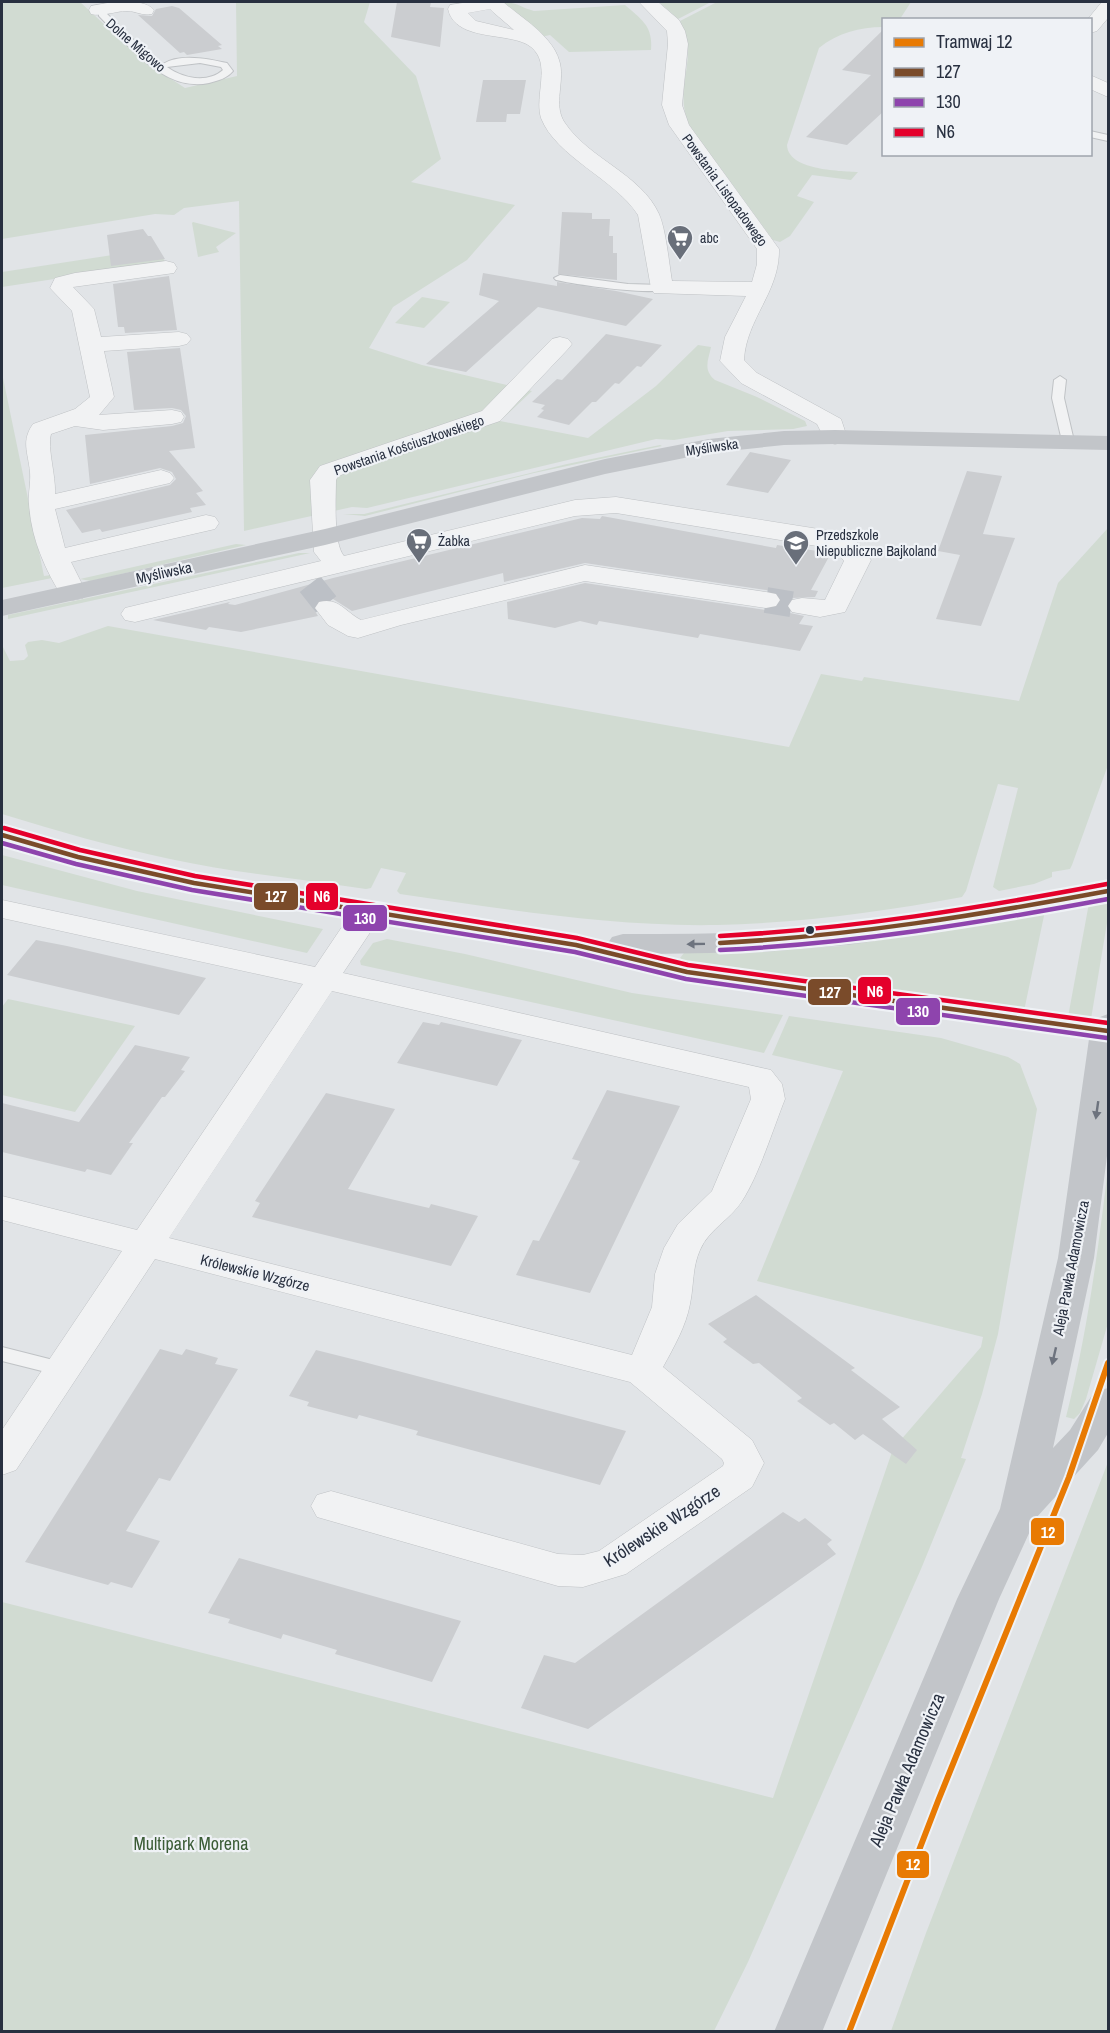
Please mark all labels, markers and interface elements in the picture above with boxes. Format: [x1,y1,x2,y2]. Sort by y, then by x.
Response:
street label: Dolne Migowo [102,14,170,76]
legend [882,18,1092,156]
text: Tramwaj 12 [936,29,1013,54]
text: 127 [936,59,961,84]
text: 130 [936,89,961,114]
text: N6 [936,119,955,144]
street label: Powstania Listopadowego [678,130,772,250]
supermarket icon: abc [665,223,695,261]
place label: abc [700,229,719,247]
street label: Powstania Kościuszkowskiego [332,411,486,479]
street label: Myśliwska [685,434,740,460]
supermarket icon: Żabka [404,526,434,564]
place label: Przedszkole Niepubliczne Bajkoland [816,526,937,560]
school or university icon: Przedszkole Niepubliczne Bajkoland [781,528,811,566]
place label: Żabka [438,532,471,550]
street label: Myśliwska [134,556,194,589]
line badge: 127 [253,882,299,911]
line badge: N6 [305,882,339,911]
text: 127 [265,885,287,907]
text: N6 [314,885,330,907]
line badge: 130 [342,904,388,932]
text: 130 [354,907,376,929]
unlabelled marker [804,924,816,936]
one-way arrow [687,939,706,949]
line badge: N6 [857,976,892,1005]
line badge: 127 [807,978,852,1006]
text: N6 [867,980,883,1002]
text: 127 [819,981,841,1003]
line badge: 130 [895,997,941,1026]
text: 130 [907,1000,929,1022]
one-way arrow [1092,1100,1101,1119]
street label: Aleja Pawła Adamowicza [1047,1198,1094,1338]
street label: Królewskie Wzgórze [198,1249,312,1296]
one-way arrow [1049,1347,1058,1366]
street label: Królewskie Wzgórze [599,1478,725,1573]
line badge: 12 [1030,1517,1065,1546]
text: 12 [1041,1521,1055,1543]
street label: Aleja Pawła Adamowicza [862,1689,950,1852]
park label: Multipark Morena [134,1831,248,1856]
line badge: 12 [896,1850,930,1879]
text: 12 [906,1853,920,1875]

